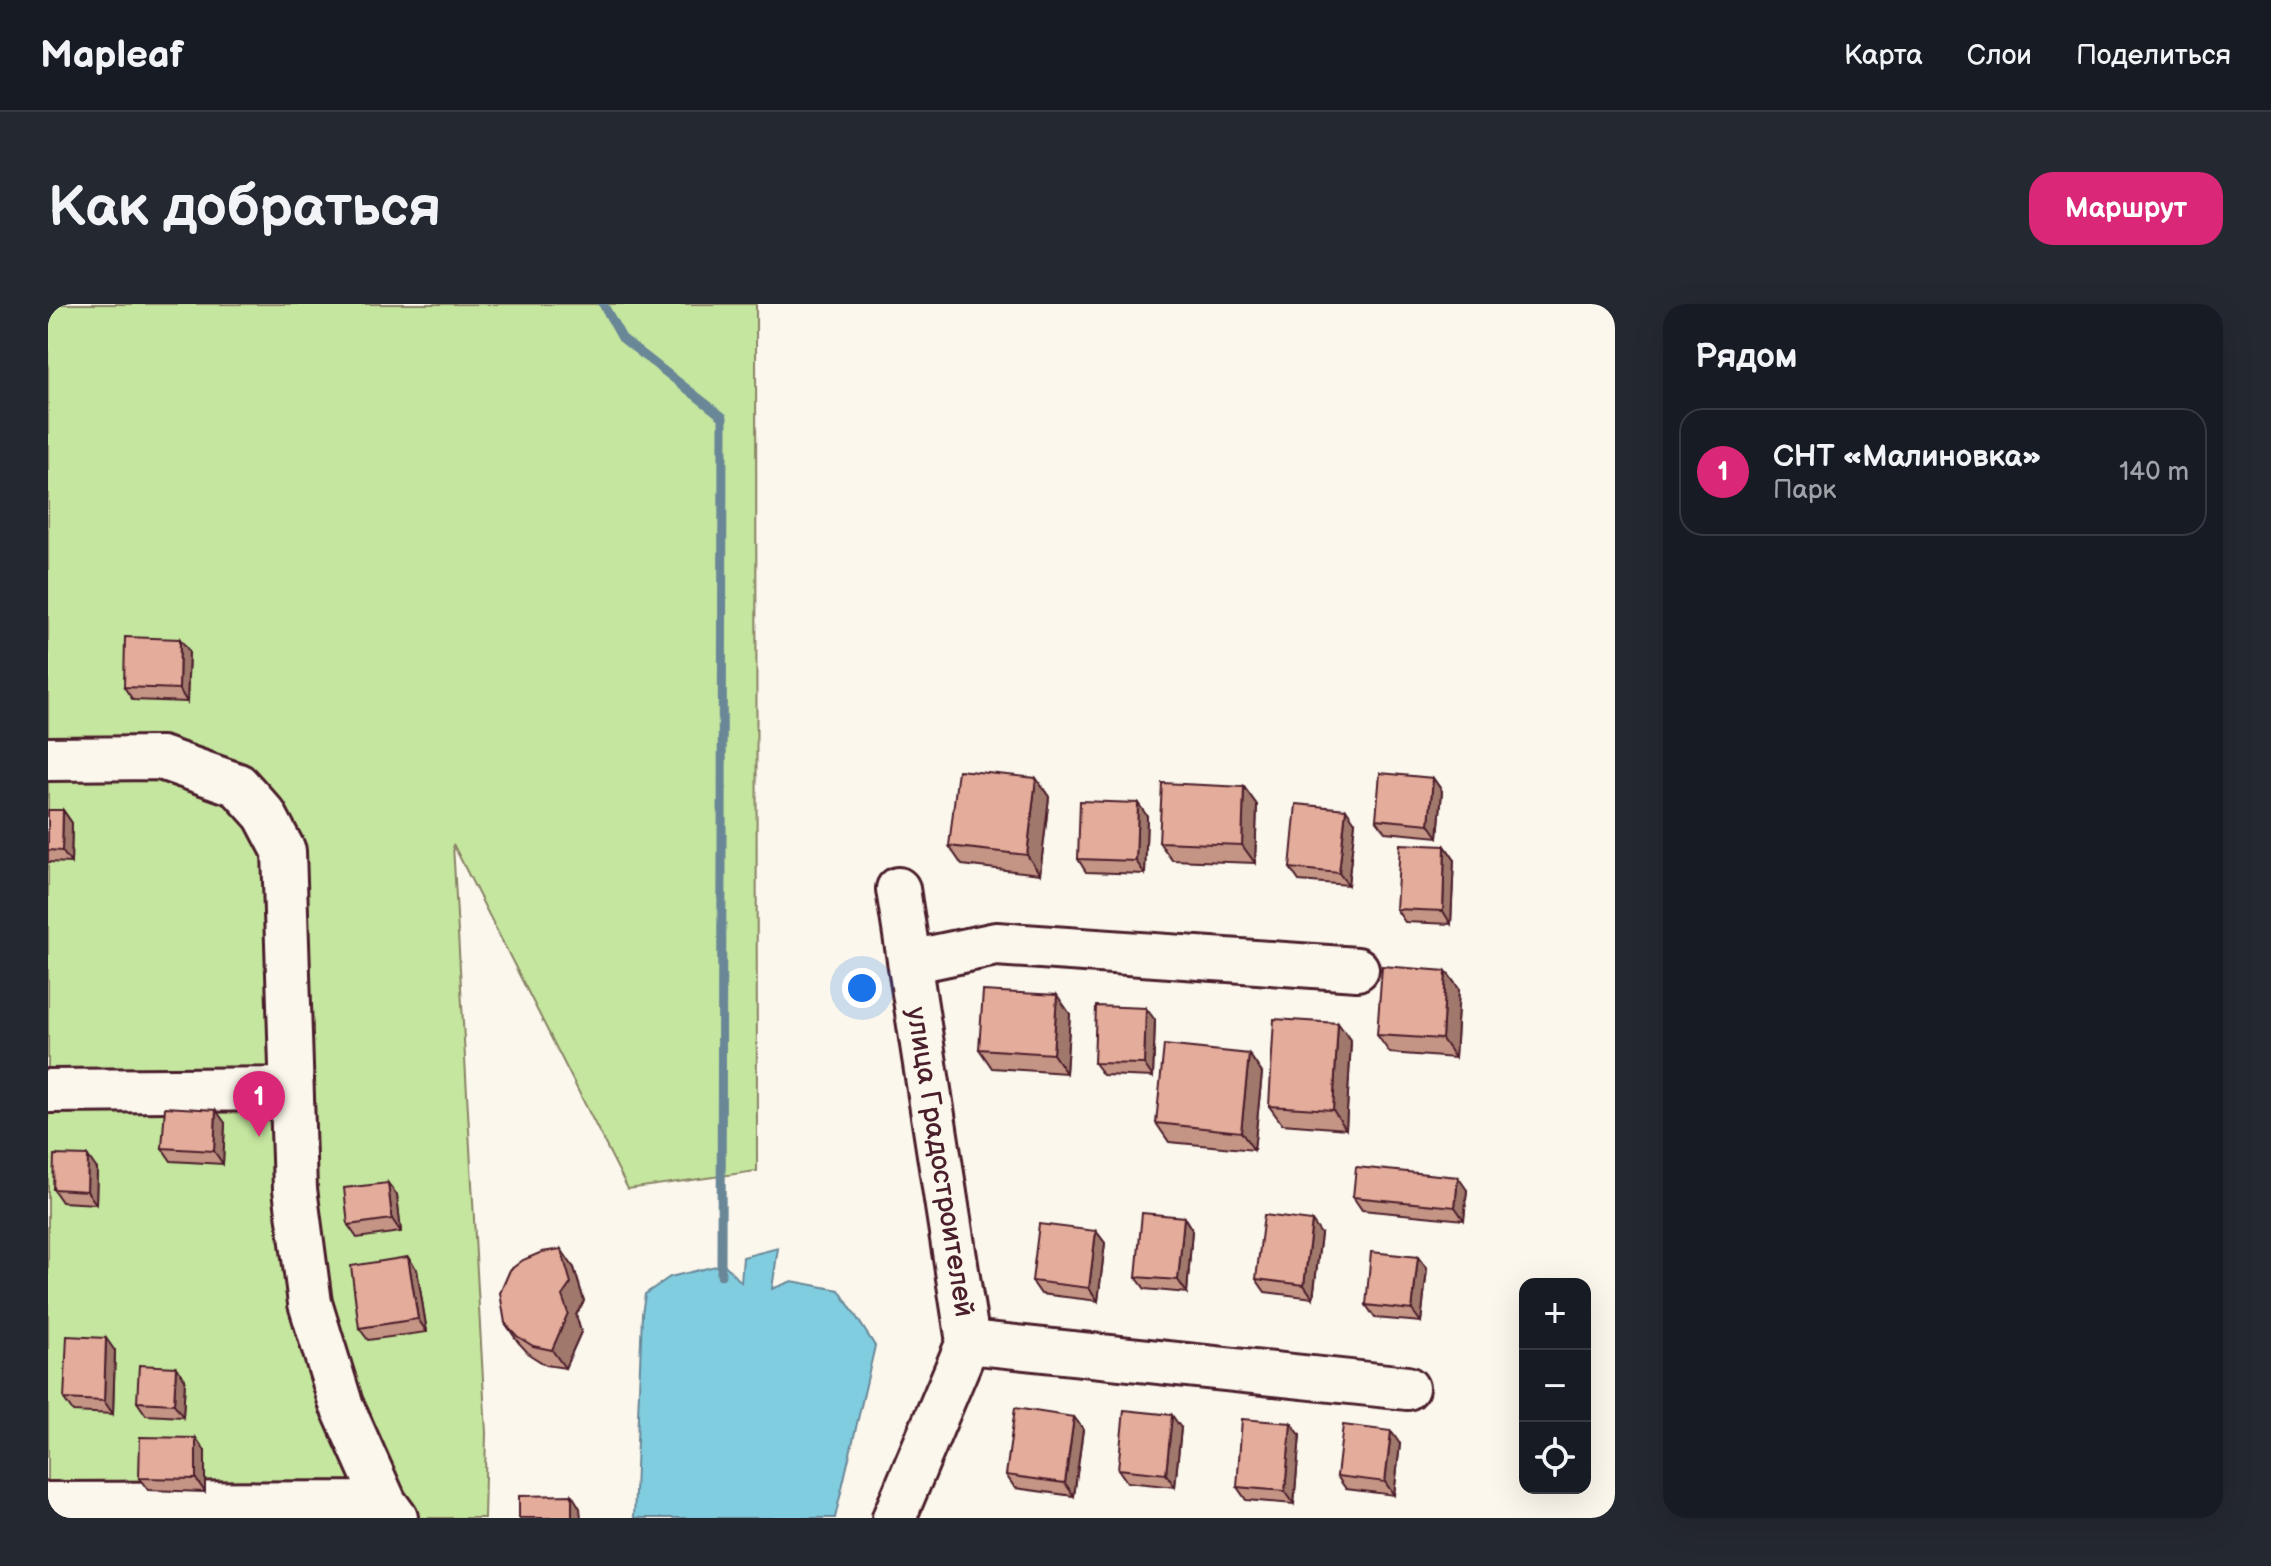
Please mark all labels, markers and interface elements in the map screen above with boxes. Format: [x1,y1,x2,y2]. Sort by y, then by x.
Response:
text: Mapleaf [40,33,184,78]
text: Карта [1844,39,1923,72]
text: Слои [1967,39,2032,72]
text: Поделиться [2076,39,2231,72]
button: Маршрут [2029,172,2223,245]
text: Как добраться [48,175,441,242]
text: Рядом [1695,336,1797,377]
text: СНТ «Малиновка» [1773,439,2042,475]
text: 1 [1718,457,1728,488]
text: 140 m [2119,457,2189,488]
text: Парк [1773,475,1836,506]
your location [842,968,882,1008]
street label: улица Градостроителей [899,1005,981,1319]
pin: 1 [233,1071,285,1137]
map controls [1519,1278,1591,1494]
button: + [1519,1278,1591,1350]
button: − [1519,1350,1591,1422]
button: locate [1519,1422,1591,1494]

